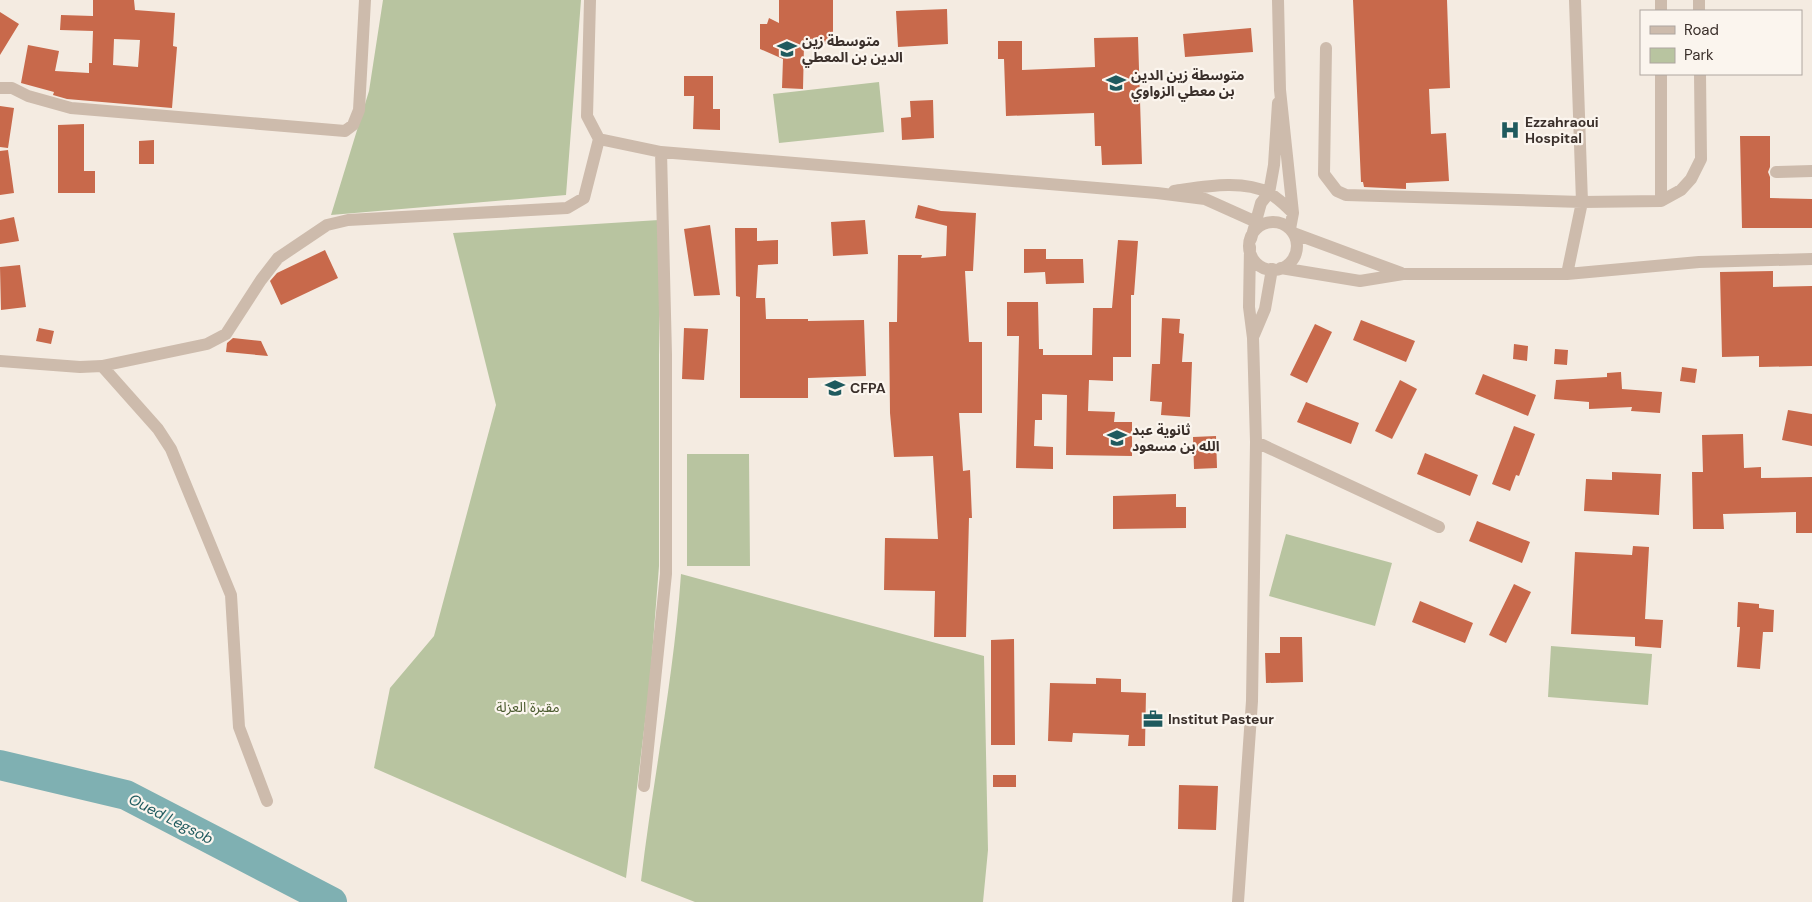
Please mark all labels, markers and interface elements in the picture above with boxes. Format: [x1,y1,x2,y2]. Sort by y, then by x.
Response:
legend [1640,10,1802,75]
text: Road [1684,20,1719,40]
place label: متوسطة زين الدين بن المعطي [802,32,903,68]
school or university icon: متوسطة زين الدين بن المعطي [776,38,798,60]
text: Park [1684,45,1714,65]
place label: متوسطة زين الدين بن معطي الزواوي [1131,66,1244,102]
school or university icon: متوسطة زين الدين بن معطي الزواوي [1105,72,1127,94]
place label: Ezzahraoui Hospital [1525,113,1599,147]
hospital icon: Ezzahraoui Hospital [1499,119,1521,141]
school or university icon: CFPA [824,377,846,399]
place label: CFPA [850,379,886,397]
place label: ثانوية عبد الله بن مسعود [1132,421,1220,455]
school or university icon: ثانوية عبد الله بن مسعود [1106,427,1128,449]
park label: مقبرة العزلة [496,698,560,716]
office icon: Institut Pasteur [1142,708,1164,730]
place label: Institut Pasteur [1168,710,1274,728]
water label: Oued Legsob [125,789,217,849]

